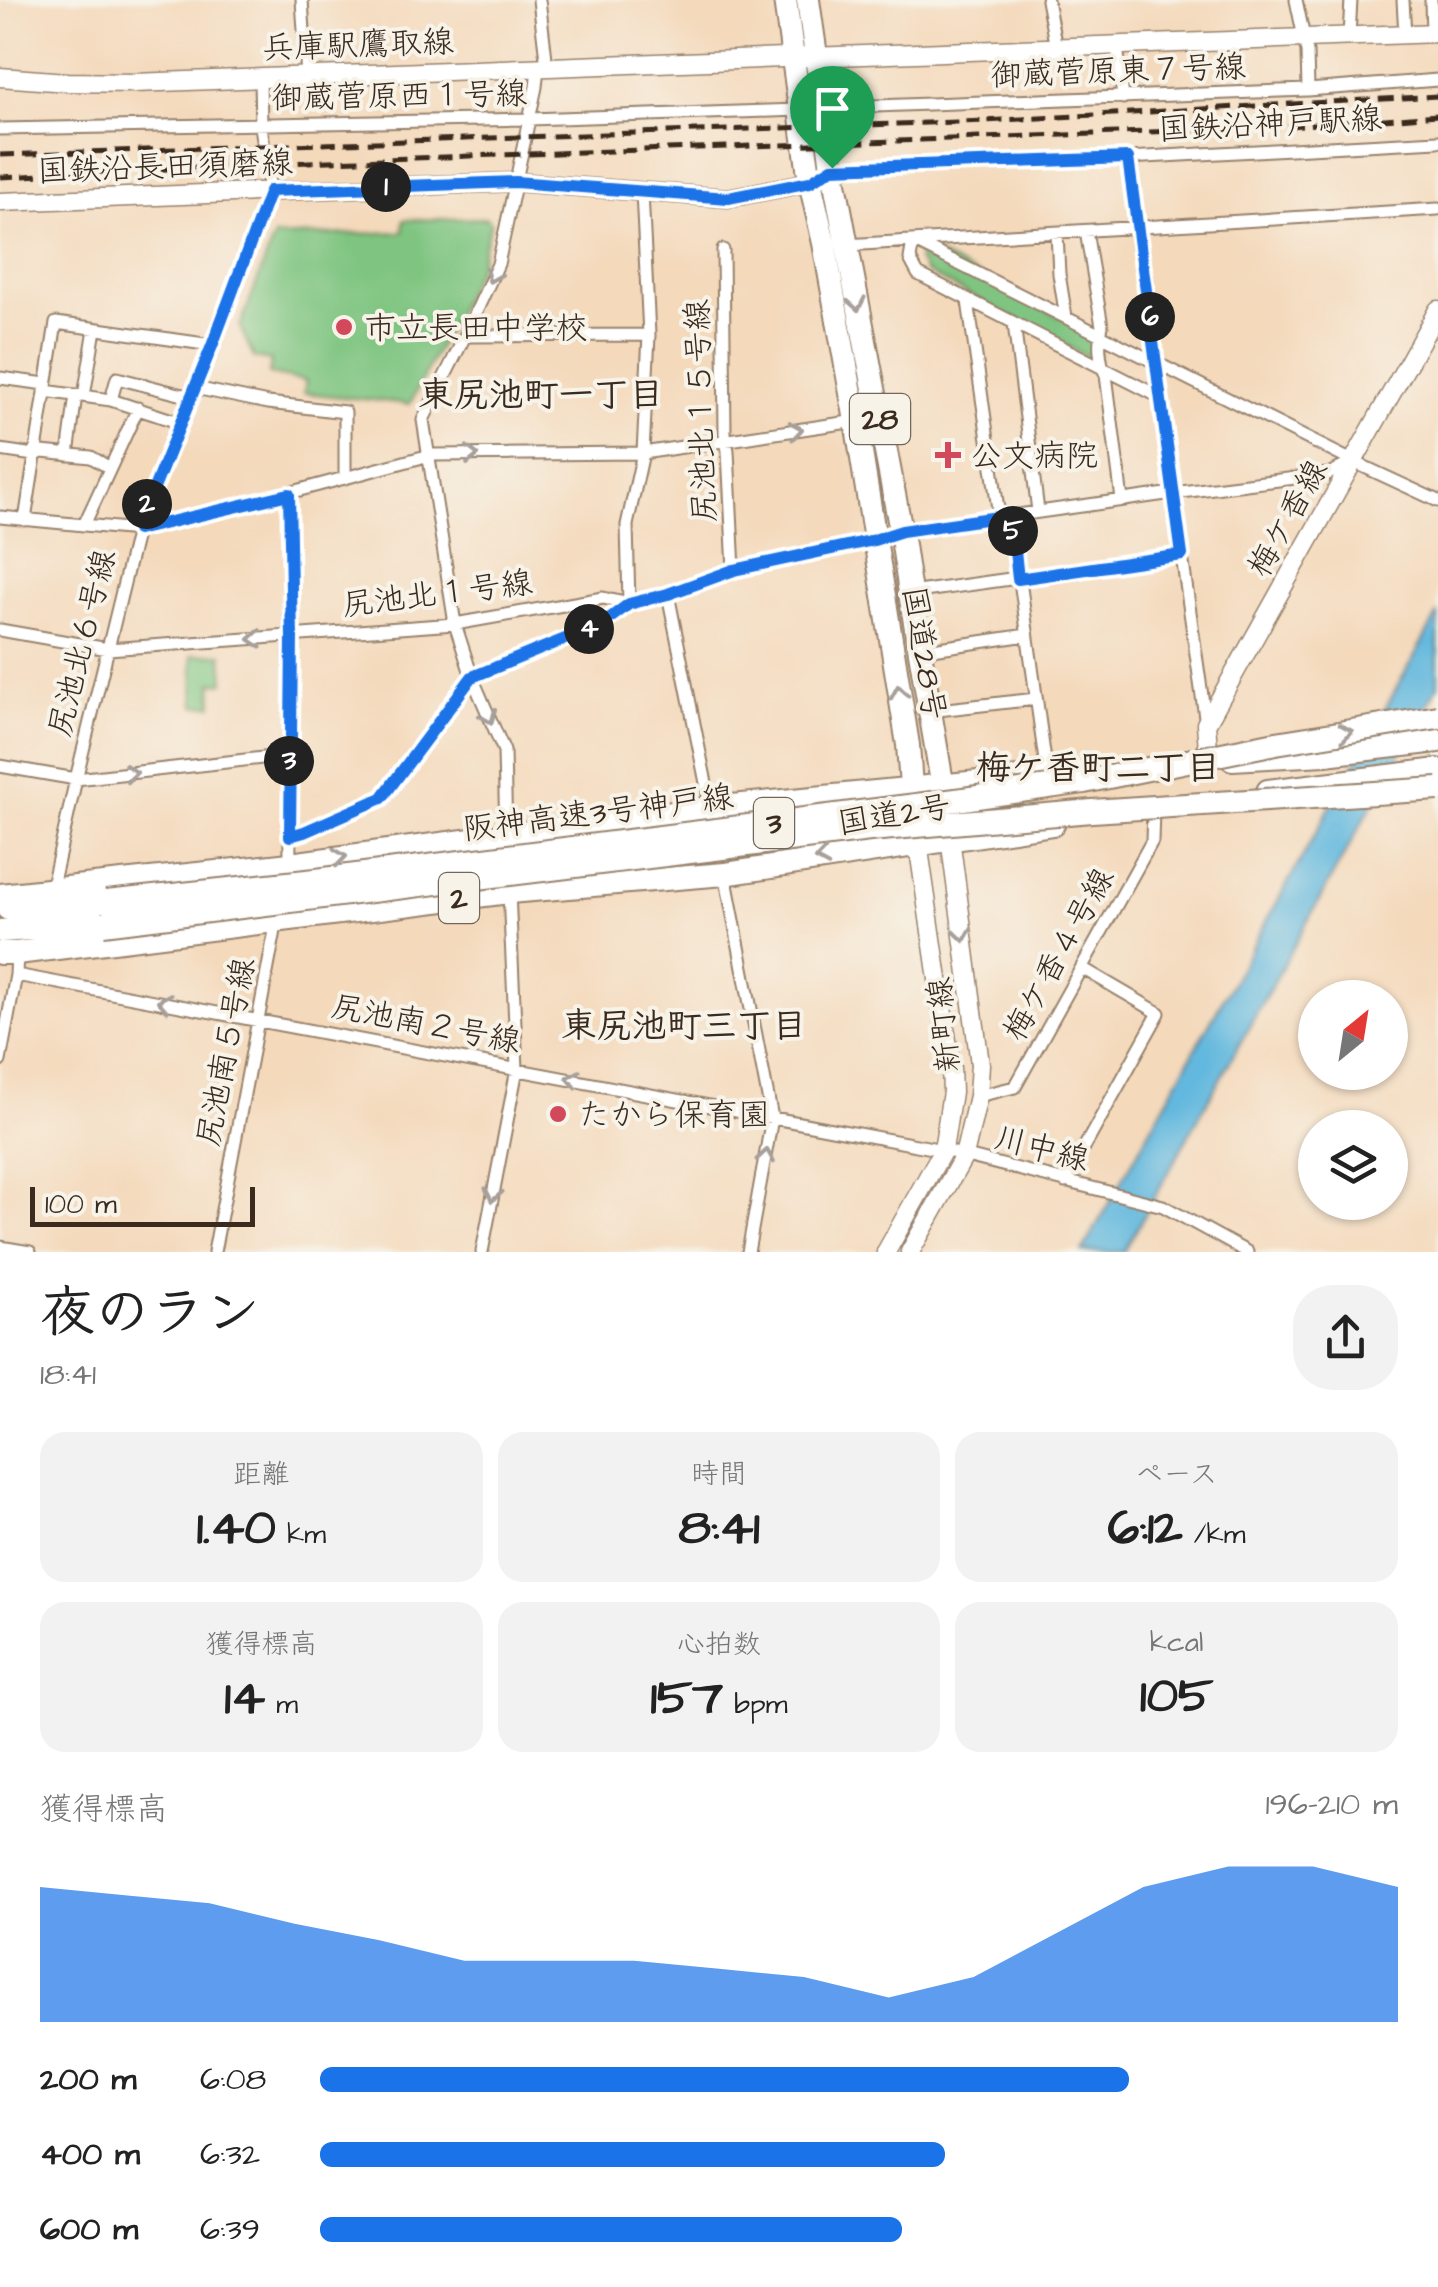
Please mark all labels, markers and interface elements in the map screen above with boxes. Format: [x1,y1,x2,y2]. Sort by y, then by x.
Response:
street label: 兵庫駅鷹取線 [261,20,455,71]
street label: 御蔵菅原東７号線 [989,45,1247,98]
pin [790,66,875,169]
street label: 御蔵菅原西１号線 [271,72,527,121]
icon: arrive [805,81,860,136]
street label: 国鉄沿神戸駅線 [1157,96,1383,153]
street label: 国鉄沿長田須磨線 [36,141,294,194]
pin: 1 [361,162,411,212]
text: 1 [384,167,388,206]
one-way arrow [484,266,504,284]
pin: 6 [1125,292,1175,342]
one-way arrow [846,295,867,312]
text: 6 [1141,297,1159,336]
street label: 尻池北１５号線 [675,298,728,524]
place label: 市立長田中学校 [364,306,588,351]
marker: 市立長田中学校 [333,316,355,338]
district label: 東尻池町一丁目 [418,371,664,420]
road number: 28 [850,394,910,444]
one-way arrow [787,420,804,441]
place label: 公文病院 [970,434,1098,479]
marker: 公文病院 [935,442,961,468]
one-way arrow [466,444,481,466]
street label: 梅ケ香線 [1238,452,1339,586]
pin: 2 [122,479,172,529]
text: 2 [139,484,155,523]
pin: 5 [988,506,1038,556]
text: 5 [1003,511,1023,550]
street label: 尻池北６号線 [37,545,128,742]
street label: 尻池北１号線 [339,560,535,629]
street label: 国道28号 [891,583,956,723]
pin: 4 [564,604,614,654]
text: 4 [579,609,599,648]
one-way arrow [247,628,263,650]
one-way arrow [889,684,910,701]
one-way arrow [477,707,497,725]
one-way arrow [1338,722,1354,743]
pin: 3 [264,736,314,786]
text: 3 [282,741,296,780]
district label: 梅ケ香町二丁目 [975,744,1221,793]
one-way arrow [123,763,139,784]
street label: 阪神高速3号神戸線 [460,775,736,852]
street label: 国道2号 [834,784,954,847]
road number: 3 [754,798,794,848]
one-way arrow [333,847,349,868]
one-way arrow [813,847,830,868]
street label: 梅ケ香４号線 [993,860,1126,1050]
road number: 2 [439,873,479,923]
one-way arrow [952,926,973,943]
street label: 尻池南５号線 [186,954,267,1151]
street label: 新町線 [917,975,972,1075]
north arrow [1298,980,1408,1090]
map controls [1298,980,1408,1220]
street label: 尻池南２号線 [327,984,524,1065]
one-way arrow [155,992,172,1013]
district label: 東尻池町三丁目 [561,1002,807,1051]
one-way arrow [565,1070,582,1091]
place label: たから保育園 [578,1093,770,1138]
marker: たから保育園 [547,1103,569,1125]
button: layers [1298,1110,1408,1220]
street label: 川中線 [990,1116,1094,1183]
one-way arrow [755,1148,776,1164]
scale bar [30,1182,255,1226]
text: 100 m [45,1185,117,1224]
one-way arrow [483,1186,504,1203]
text: 夜のラン [40,1276,260,1352]
button: share [1293,1285,1398,1390]
text: 18:41 [40,1352,96,1397]
text: 距離 [233,1455,289,1494]
text: 時間 [691,1455,747,1494]
text: ペース [1135,1455,1218,1494]
text: 1.40 [197,1494,276,1563]
text: 8:41 [678,1494,760,1563]
text: 6:12 [1108,1494,1183,1563]
text: km [276,1515,326,1554]
text: /km [1183,1515,1245,1554]
text: kcal [1150,1623,1203,1662]
text: 獲得標高 [205,1625,317,1664]
text: 心拍数 [677,1625,761,1664]
text: 105 [1140,1662,1213,1731]
text: 14 [225,1664,265,1733]
text: 157 [651,1664,723,1733]
text: m [265,1685,298,1724]
text: bpm [723,1685,787,1724]
text: 196–210 m [1265,1782,1398,1827]
text: 獲得標高 [40,1787,168,1832]
text: 200 m [40,2057,136,2102]
text: 6:08 [200,2057,266,2102]
text: 400 m [40,2132,140,2177]
text: 6:32 [200,2132,260,2177]
text: 600 m [40,2207,138,2252]
text: 6:39 [200,2207,260,2252]

